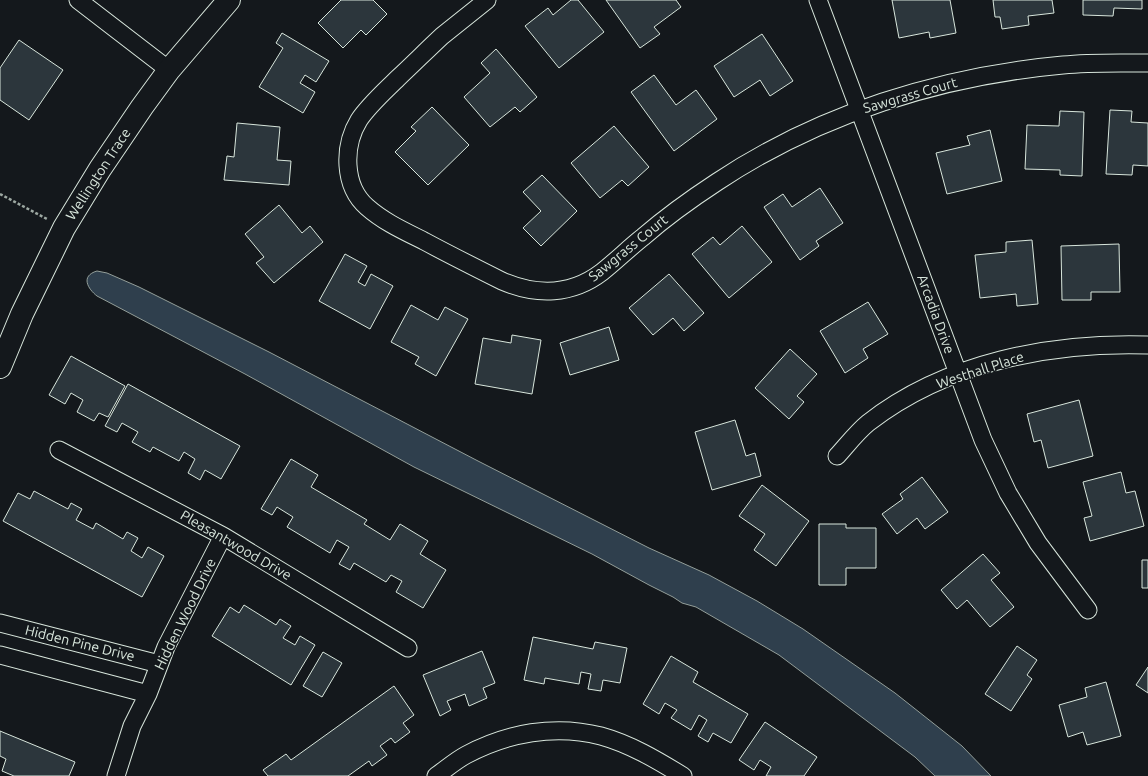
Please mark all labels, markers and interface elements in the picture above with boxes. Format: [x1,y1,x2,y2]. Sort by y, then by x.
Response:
street label: Sawgrass Court [861,74,959,116]
street label: Wellington Trace [62,125,134,223]
street label: Sawgrass Court [585,211,671,285]
street label: Arcadia Drive [914,272,958,356]
street label: Westhall Place [934,348,1026,392]
street label: Pleasantwood Drive [178,507,294,583]
street label: Hidden Wood Drive [151,556,219,672]
street label: Hidden Pine Drive [24,622,136,664]

